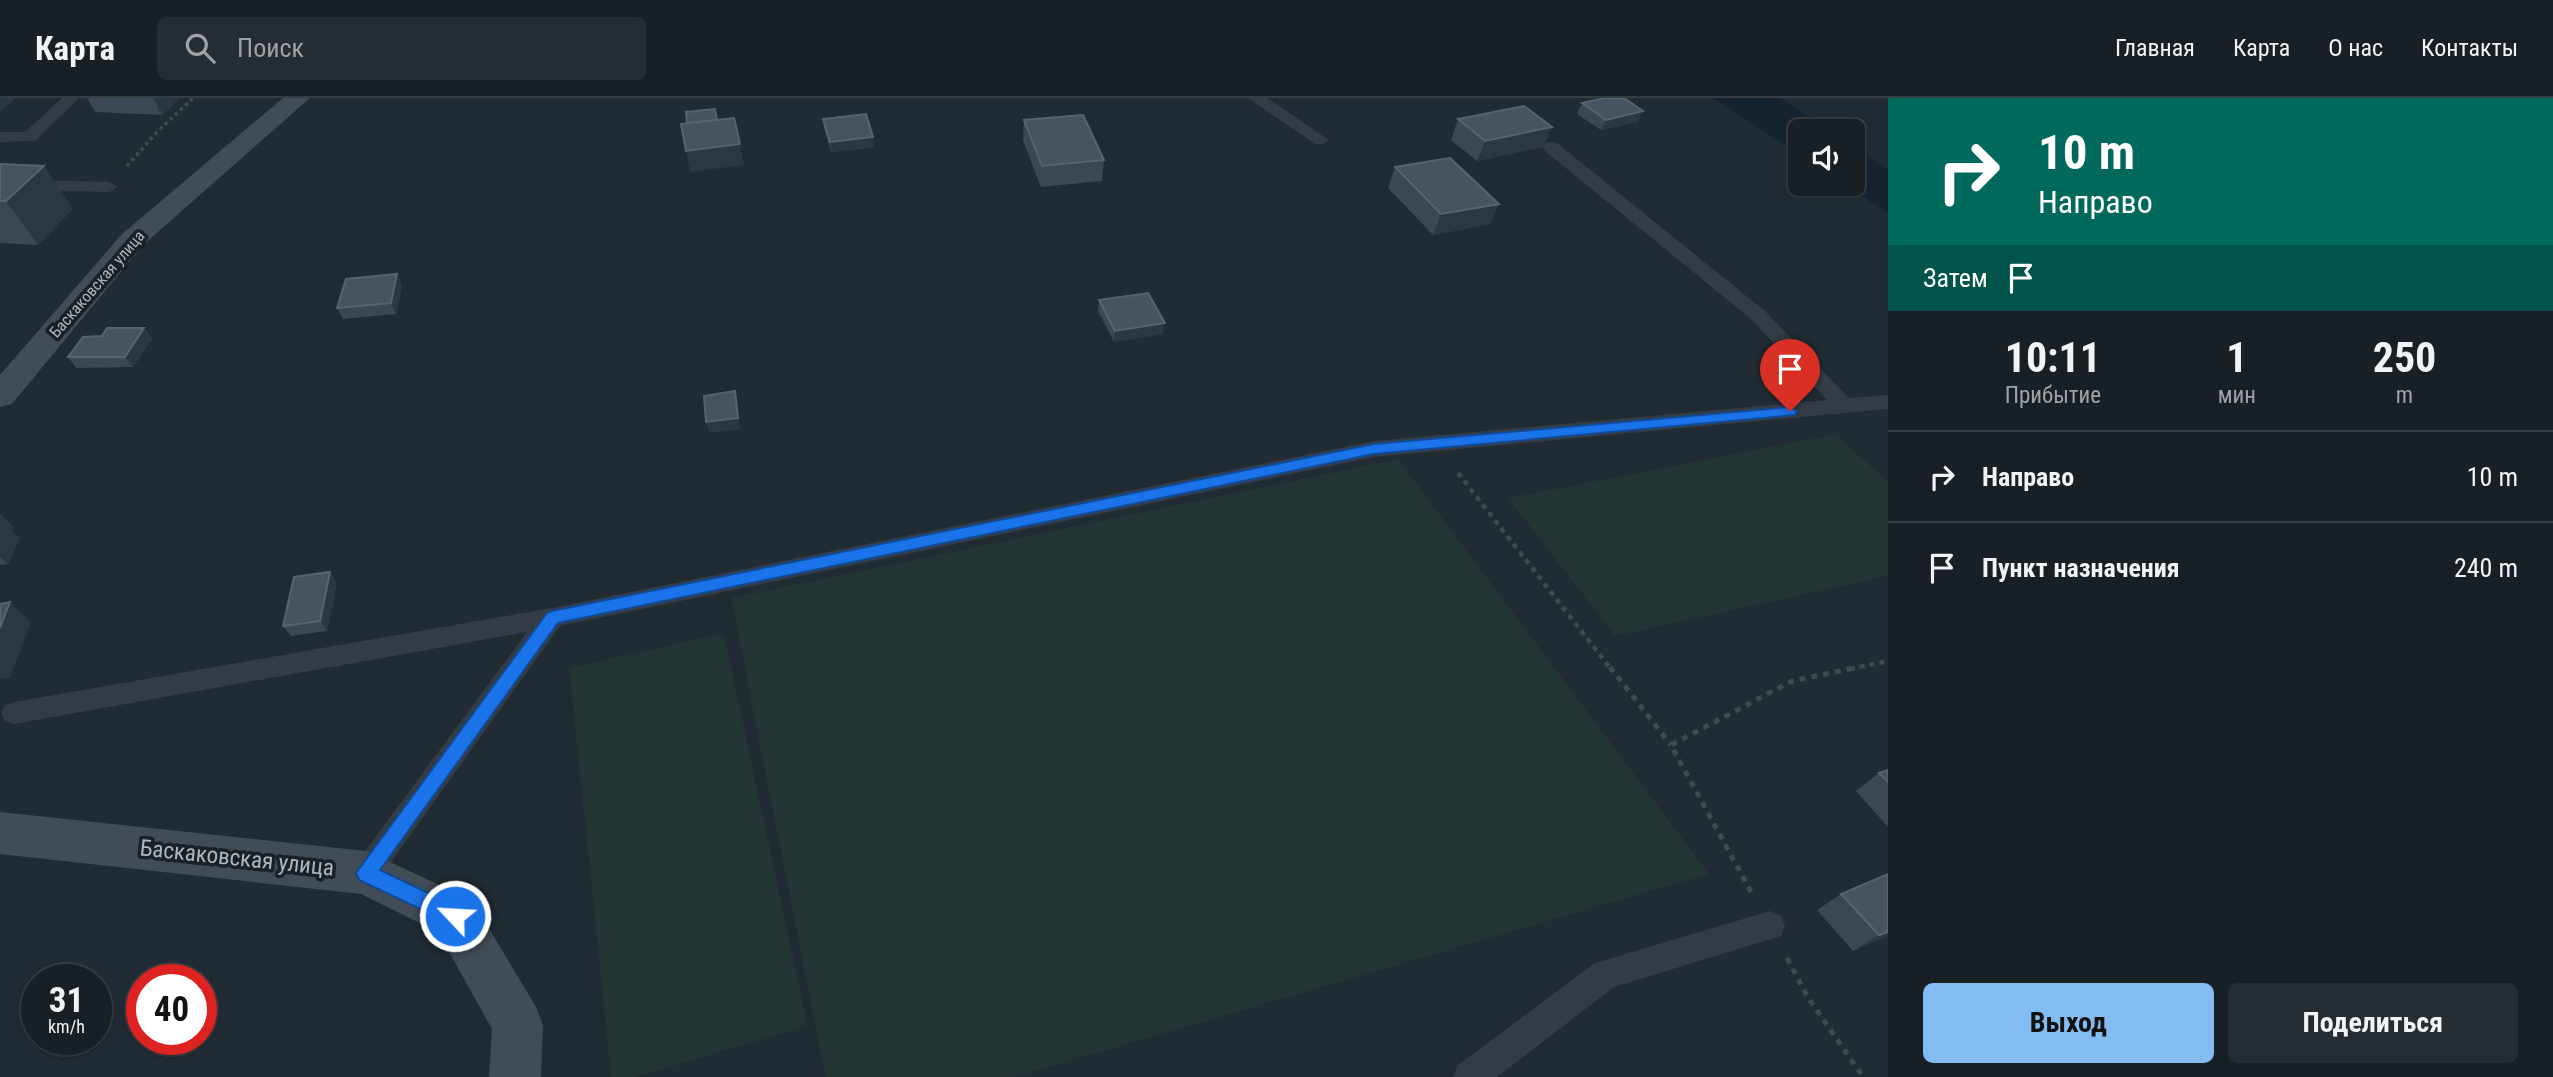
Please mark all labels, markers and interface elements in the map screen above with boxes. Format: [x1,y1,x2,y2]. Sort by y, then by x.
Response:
search box [157,17,647,80]
text: Карта [35,29,115,68]
icon: search [181,29,219,67]
text: Поиск [237,33,304,63]
text: Главная [2115,34,2195,62]
text: Карта [2233,34,2290,62]
text: О нас [2328,34,2383,62]
text: Контакты [2421,34,2518,62]
map controls [1788,119,1865,196]
button: sound [1788,119,1865,196]
text: 10 m [2038,124,2135,181]
icon: right [1923,126,2014,217]
text: Направо [2038,183,2153,221]
street label: Баскаковская улица [45,227,149,341]
icon: arrive [2002,259,2040,297]
text: Затем [1923,263,1988,293]
text: 10:11 [2005,333,2101,382]
text: 1 [2226,333,2247,382]
text: 250 [2373,333,2436,382]
pin [1760,339,1820,411]
icon: arrive [1771,350,1809,388]
text: Прибытие [2005,382,2101,409]
text: мин [2218,382,2256,409]
text: m [2396,382,2413,409]
icon: right [1923,458,1961,496]
text: Направо [1982,462,2074,492]
text: 10 m [2467,462,2518,492]
icon: arrive [1923,549,1961,587]
text: Пункт назначения [1982,553,2180,583]
text: 240 m [2454,553,2518,583]
street label: Баскаковская улица [139,834,335,882]
position arrow [418,879,492,953]
speed limit sign: 40 [126,964,217,1055]
text: 31 [49,980,84,1021]
button: Выход [1923,983,2214,1063]
button: Поделиться [2228,983,2518,1063]
text: km/h [48,1016,85,1037]

